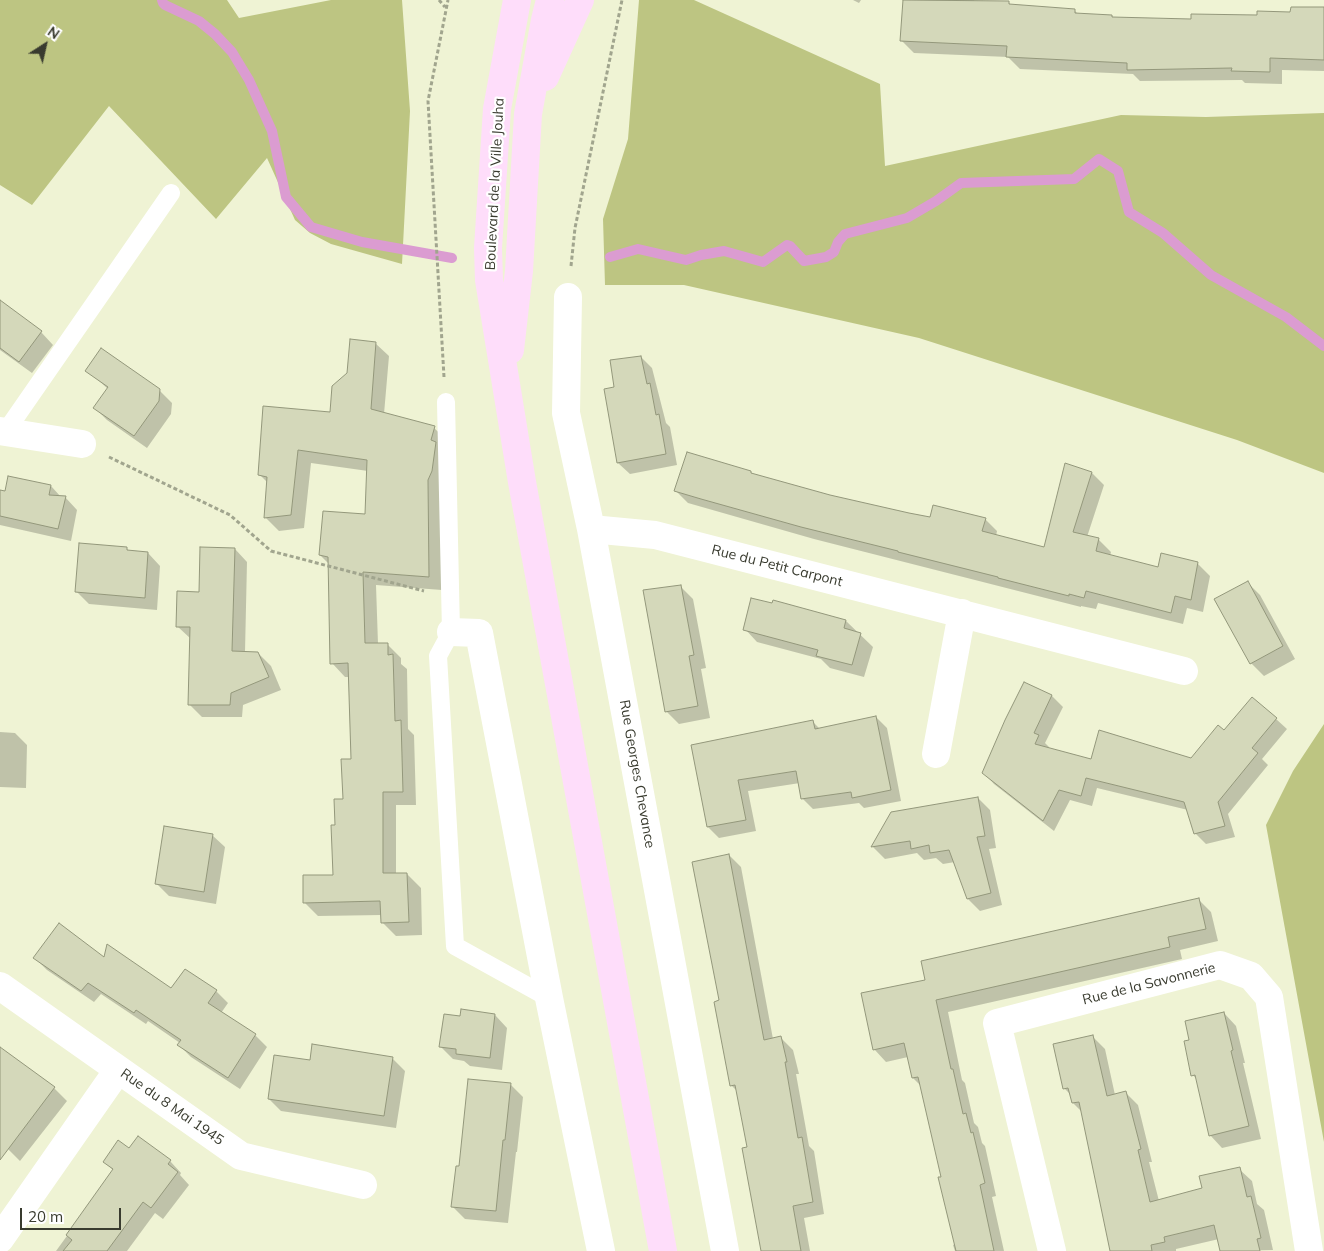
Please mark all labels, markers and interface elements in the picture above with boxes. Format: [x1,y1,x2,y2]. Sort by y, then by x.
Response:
north arrow [20,20,70,70]
text: N [44,22,63,43]
street label: Boulevard de la Ville Jouha [482,97,508,271]
street label: Rue du Petit Carpont [710,542,844,590]
street label: Rue Georges Chevance [616,699,658,849]
street label: Rue de la Savonnerie [1081,959,1217,1009]
street label: Rue du 8 Mai 1945 [117,1065,227,1149]
scale bar [22,1198,124,1230]
text: 20 m [28,1207,63,1226]

